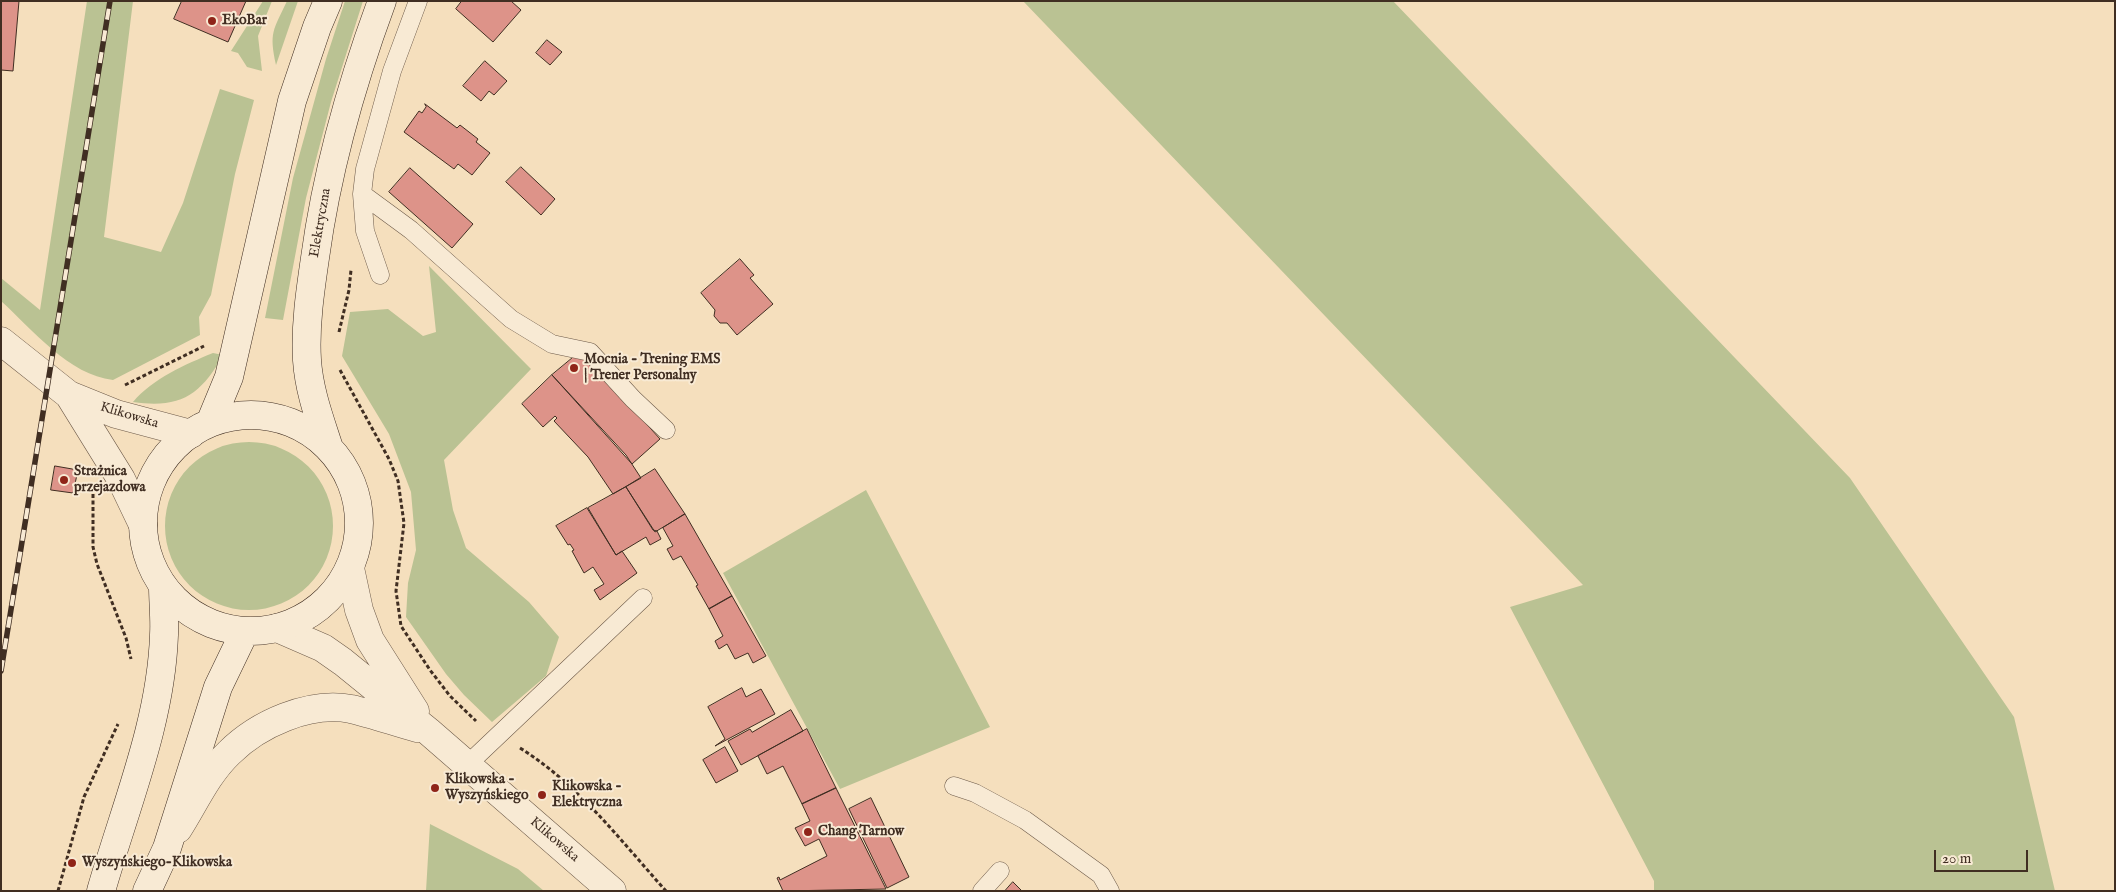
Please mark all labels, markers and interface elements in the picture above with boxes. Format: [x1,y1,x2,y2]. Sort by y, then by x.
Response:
place label: EkoBar [222,13,267,29]
marker: EkoBar [206,15,218,27]
street label: Elektryczna [307,187,335,259]
place label: Mocnia - Trening EMS | Trener Personalny [584,352,720,384]
marker: Mocnia - Trening EMS | Trener Personalny [568,362,580,374]
street label: Klikowska [98,399,160,433]
place label: Strażnica przejazdowa [74,464,146,497]
marker: Strażnica przejazdowa [58,474,70,486]
place label: Klikowska - Wyszyńskiego [445,772,528,804]
place label: Klikowska - Elektryczna [552,779,622,812]
marker: Klikowska - Wyszyńskiego [429,782,441,794]
marker: Klikowska - Elektryczna [536,789,548,801]
street label: Klikowska [526,814,582,866]
place label: Chang Tarnow [818,824,904,840]
marker: Chang Tarnow [802,826,814,838]
scale bar [1936,840,2030,872]
text: 20 m [1942,849,1971,868]
place label: Wyszyńskiego-Klikowska [82,855,232,871]
marker: Wyszyńskiego-Klikowska [66,857,78,869]

